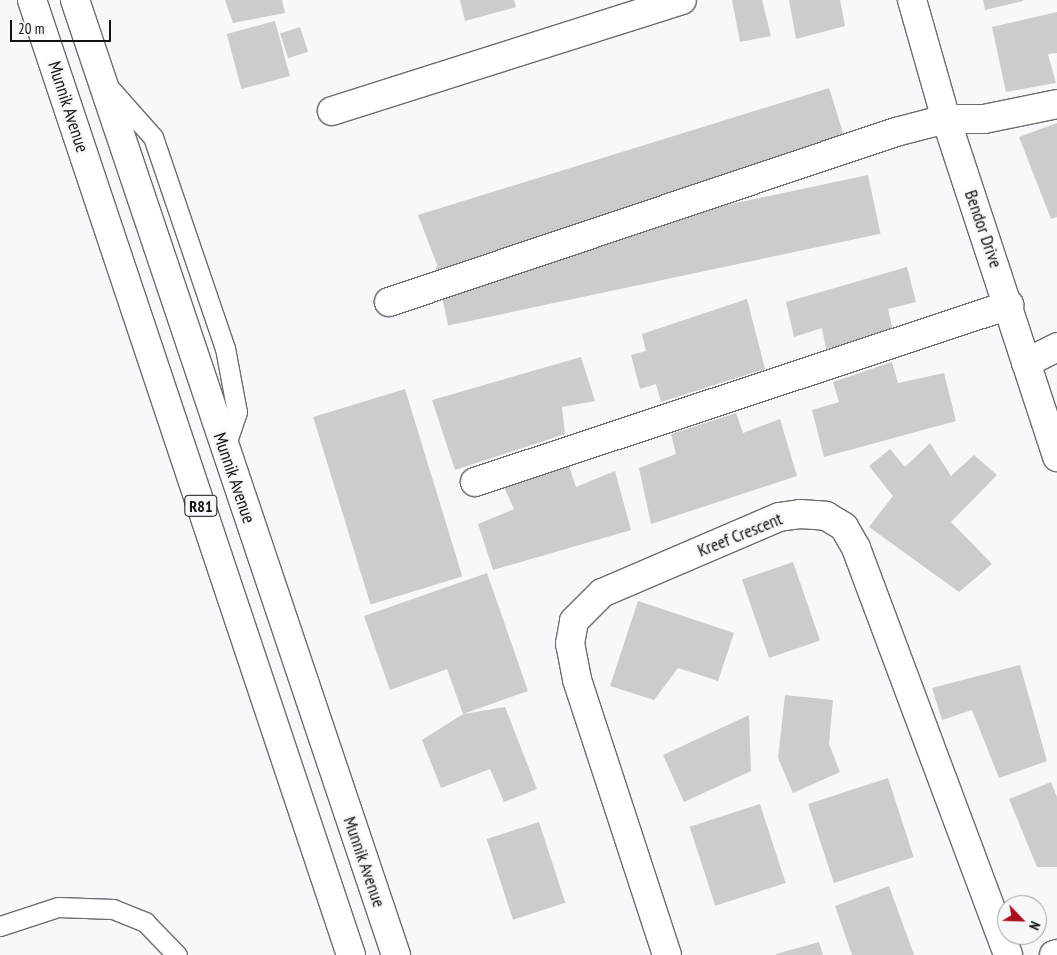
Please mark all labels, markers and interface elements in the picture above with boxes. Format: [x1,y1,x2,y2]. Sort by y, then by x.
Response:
scale bar [12,10,114,42]
text: 20 m [18,19,44,38]
street label: Munnik Avenue [43,58,93,156]
street label: Bendor Drive [960,187,1006,271]
street label: Munnik Avenue [208,429,260,527]
road number: R81 [184,492,218,520]
street label: Kreef Crescent [694,508,786,562]
street label: Munnik Avenue [338,813,390,911]
north arrow [997,895,1047,945]
text: N [1025,919,1045,933]

